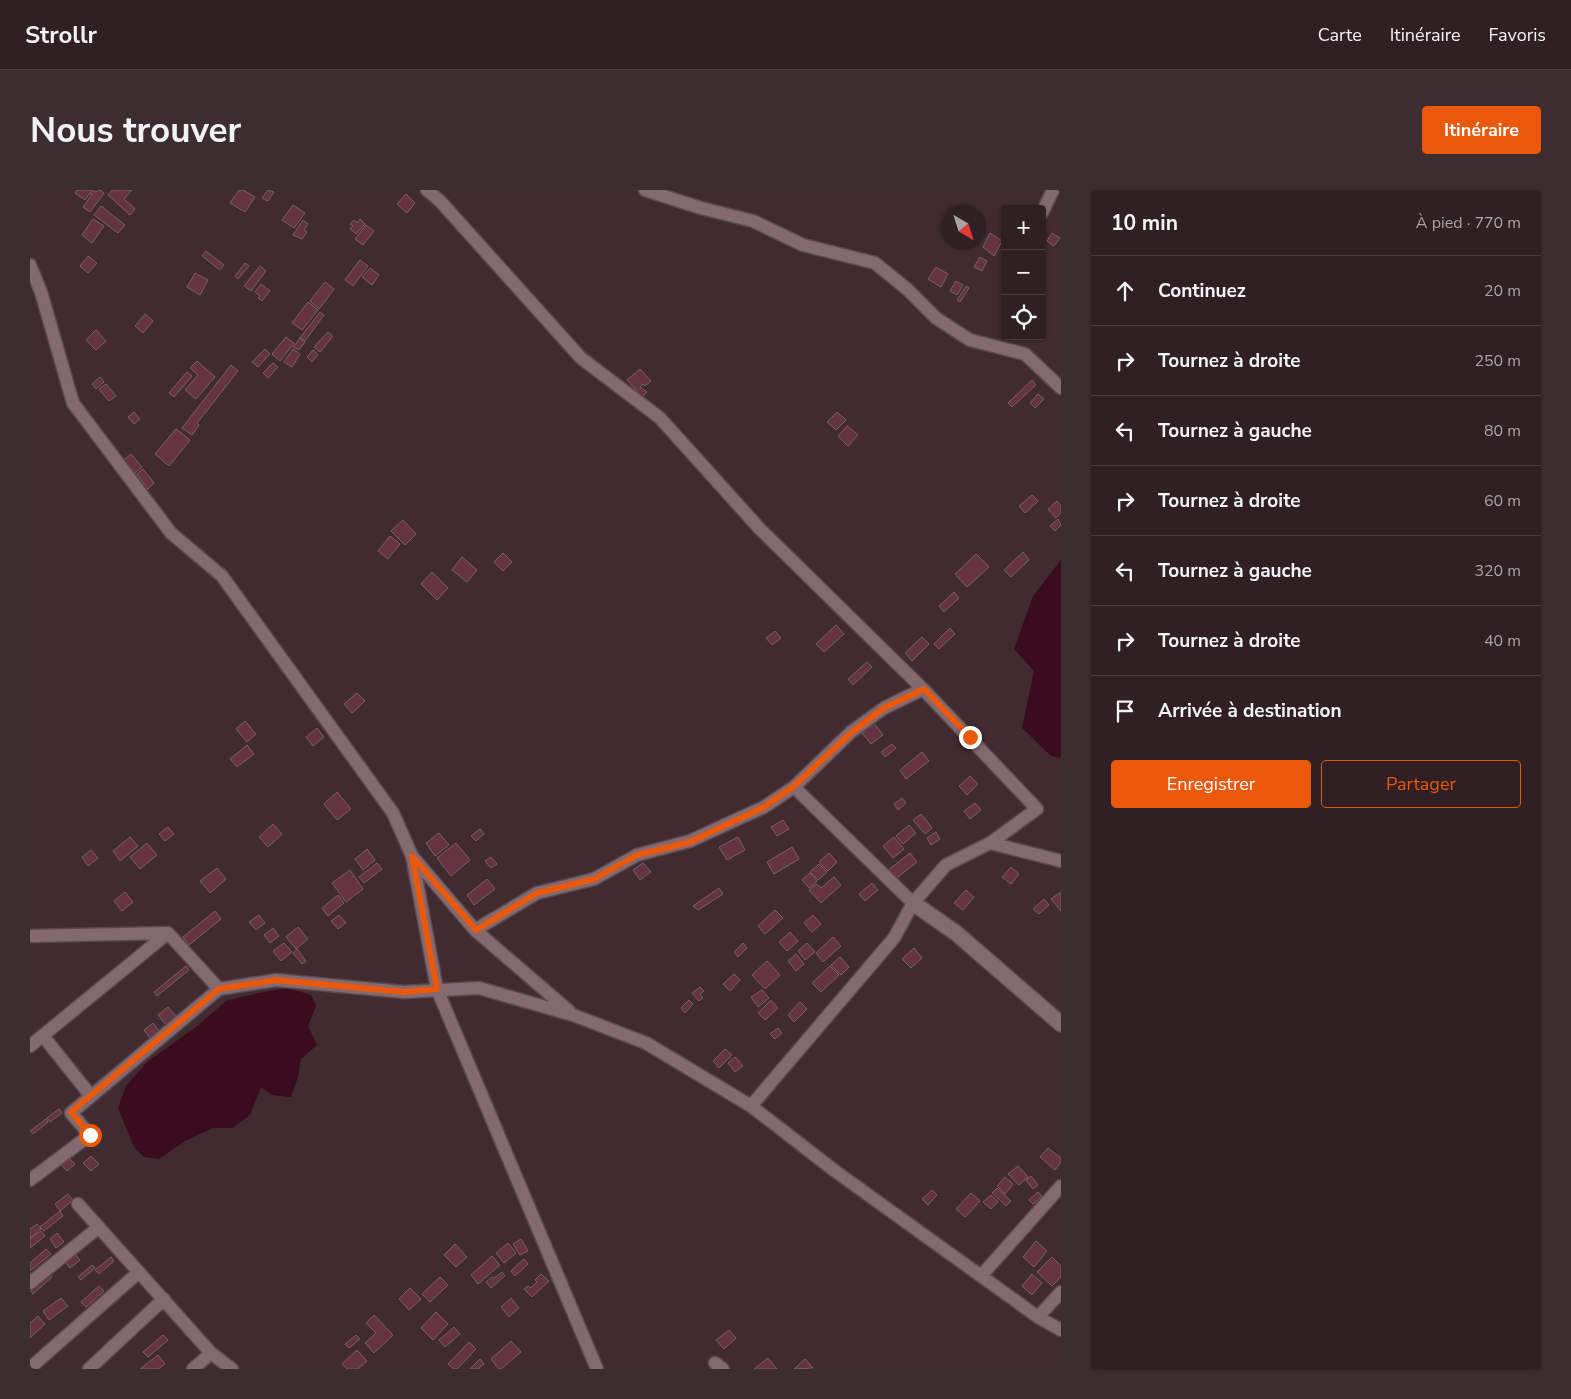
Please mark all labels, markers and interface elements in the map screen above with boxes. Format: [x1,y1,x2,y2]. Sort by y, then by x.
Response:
text: Strollr [25,19,97,51]
text: Carte [1318,23,1362,47]
text: Itinéraire [1390,23,1461,47]
text: Favoris [1489,23,1546,47]
button: Itinéraire [1422,106,1541,154]
text: Nous trouver [30,107,241,154]
north arrow [941,205,986,250]
map controls [1001,205,1046,340]
button: + [1001,205,1046,250]
text: 10 min [1111,209,1178,237]
text: À pied · 770 m [1416,212,1521,234]
button: − [1001,250,1046,295]
icon: ahead [1111,277,1139,305]
text: Continuez [1158,278,1246,304]
text: 20 m [1484,280,1521,302]
button: locate [1001,295,1046,340]
icon: right [1111,347,1139,375]
text: Tournez à droite [1158,348,1301,374]
text: 250 m [1474,350,1521,372]
icon: left [1111,417,1139,445]
text: Tournez à gauche [1158,418,1312,444]
text: 80 m [1484,420,1521,442]
icon: right [1111,487,1139,515]
text: Tournez à droite [1158,488,1301,514]
text: 60 m [1484,490,1521,512]
icon: left [1111,557,1139,585]
text: Tournez à gauche [1158,558,1312,584]
text: 320 m [1474,560,1521,582]
icon: right [1111,627,1139,655]
text: Tournez à droite [1158,628,1301,654]
text: 40 m [1484,630,1521,652]
icon: arrive [1111,697,1139,725]
text: Arrivée à destination [1158,698,1342,724]
route end [959,726,982,749]
button: Enregistrer [1111,760,1311,808]
button: Partager [1321,760,1521,808]
route start [79,1124,102,1147]

